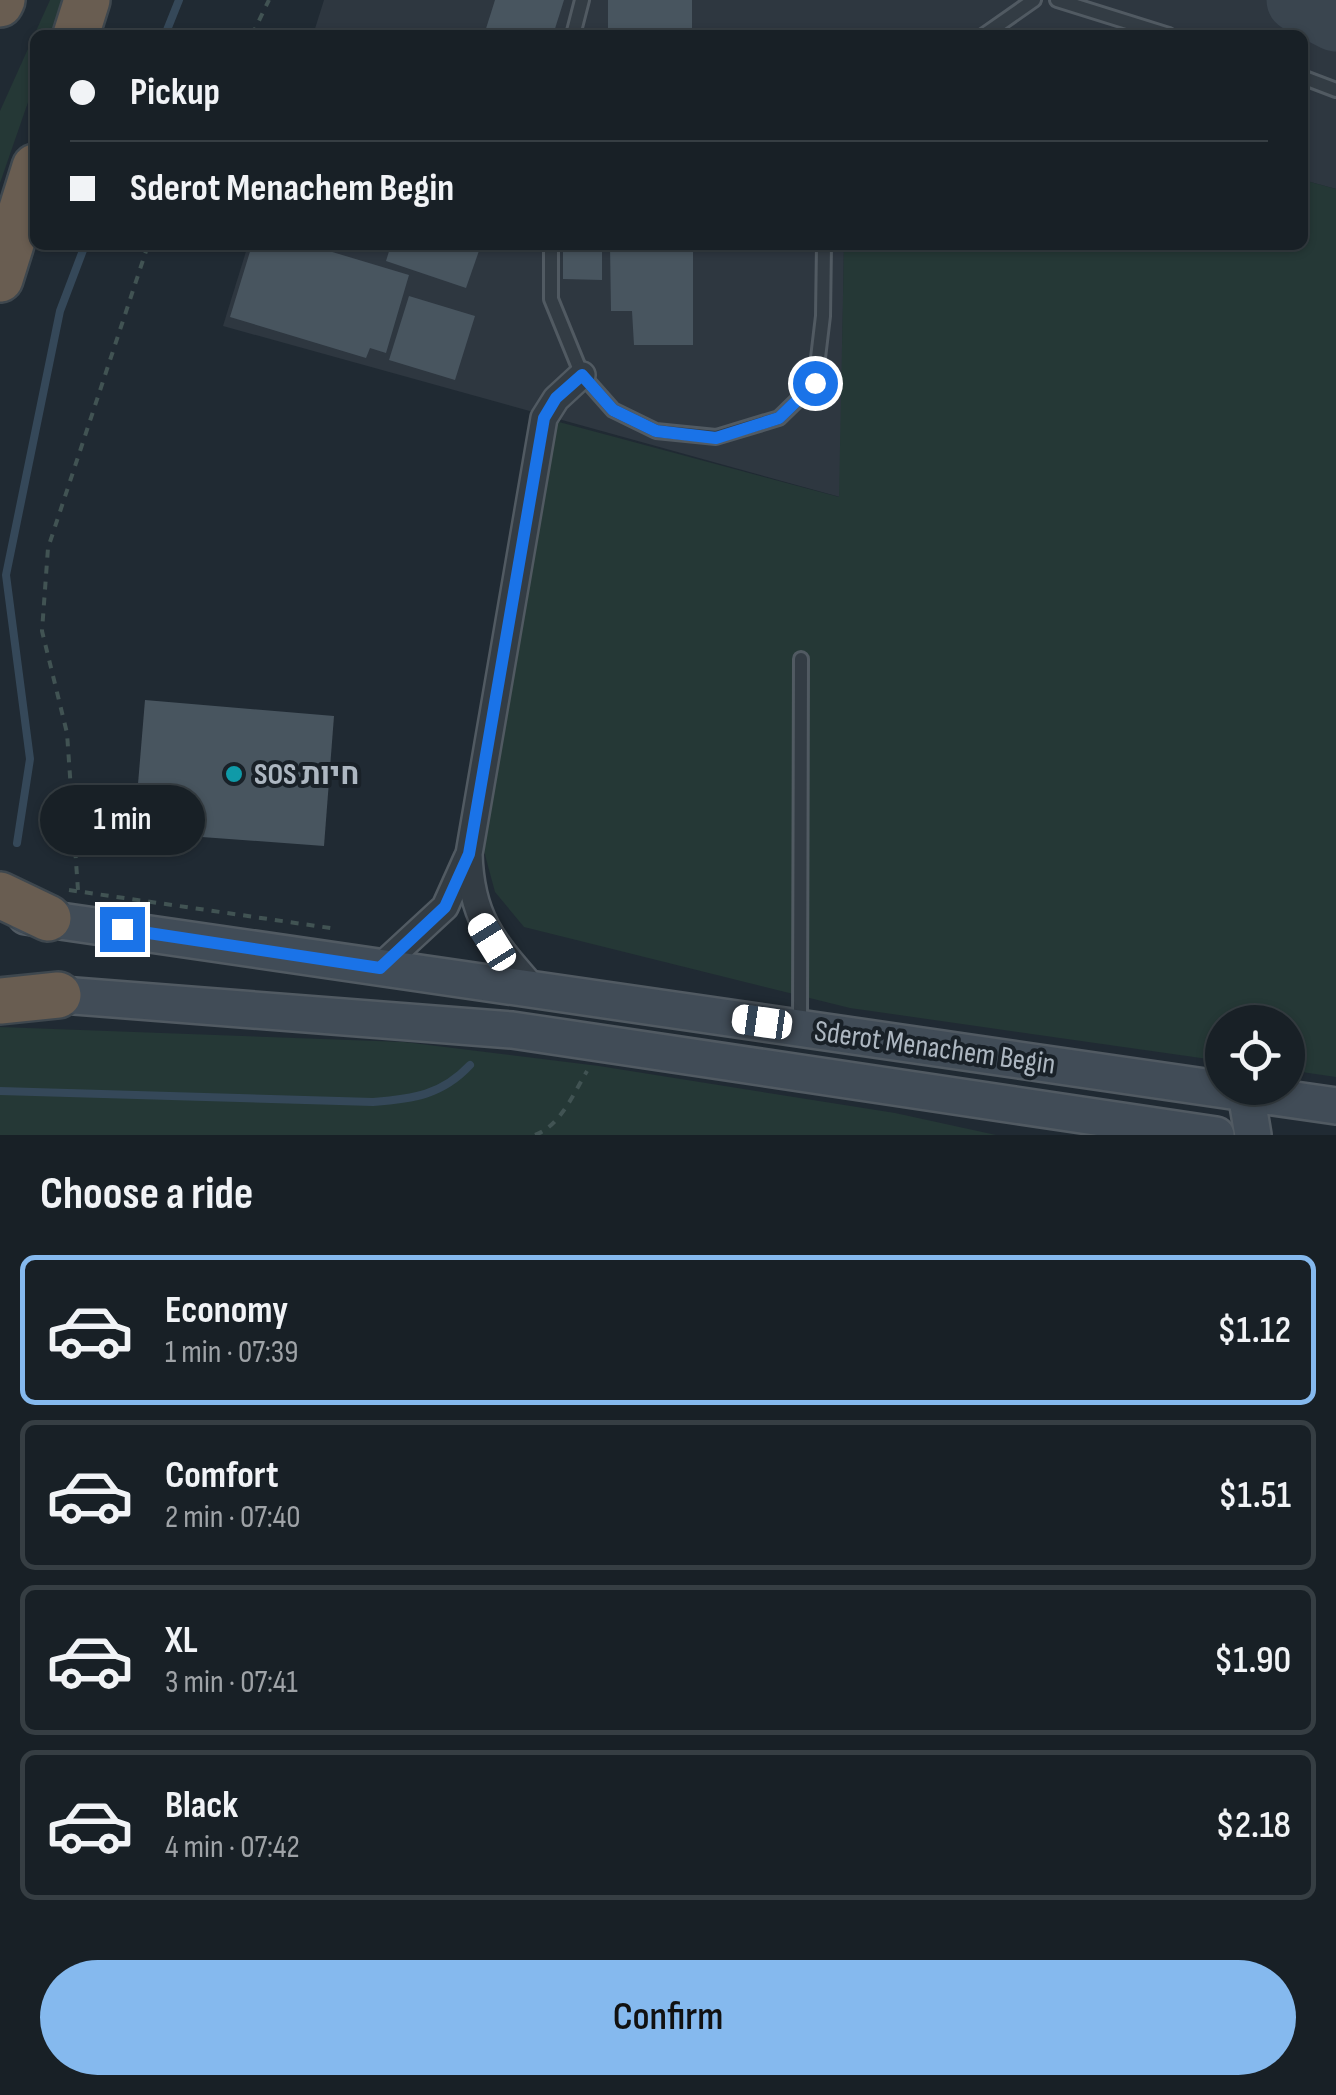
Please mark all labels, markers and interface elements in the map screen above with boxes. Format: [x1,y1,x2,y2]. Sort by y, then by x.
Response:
text: Pickup [130,70,220,115]
text: Sderot Menachem Begin [130,166,454,211]
route start [793,361,838,406]
place label: SOS חיות [254,757,359,793]
marker: SOS חיות [223,763,245,785]
callout: 1 min [39,784,204,854]
text: 1 min [93,800,152,839]
route end [100,907,145,952]
car [463,909,521,975]
car [730,1003,794,1041]
map controls [1205,1005,1305,1105]
button: locate [1205,1005,1305,1105]
street label: Sderot Menachem Begin [812,1013,1058,1083]
text: Choose a ride [40,1167,253,1222]
icon: car [45,1285,135,1375]
text: Economy [165,1288,288,1333]
text: $1.12 [1217,1308,1291,1353]
text: 1 min · 07:39 [165,1333,298,1372]
icon: car [45,1450,135,1540]
text: Comfort [165,1453,279,1498]
text: $1.51 [1218,1473,1291,1518]
text: 2 min · 07:40 [165,1498,301,1537]
icon: car [45,1615,135,1705]
text: XL [165,1618,198,1663]
text: $1.90 [1214,1638,1291,1683]
text: 3 min · 07:41 [165,1663,298,1702]
icon: car [45,1780,135,1870]
text: Black [165,1783,238,1828]
text: $2.18 [1216,1803,1291,1848]
text: 4 min · 07:42 [165,1828,300,1867]
button: Confirm [40,1960,1296,2075]

